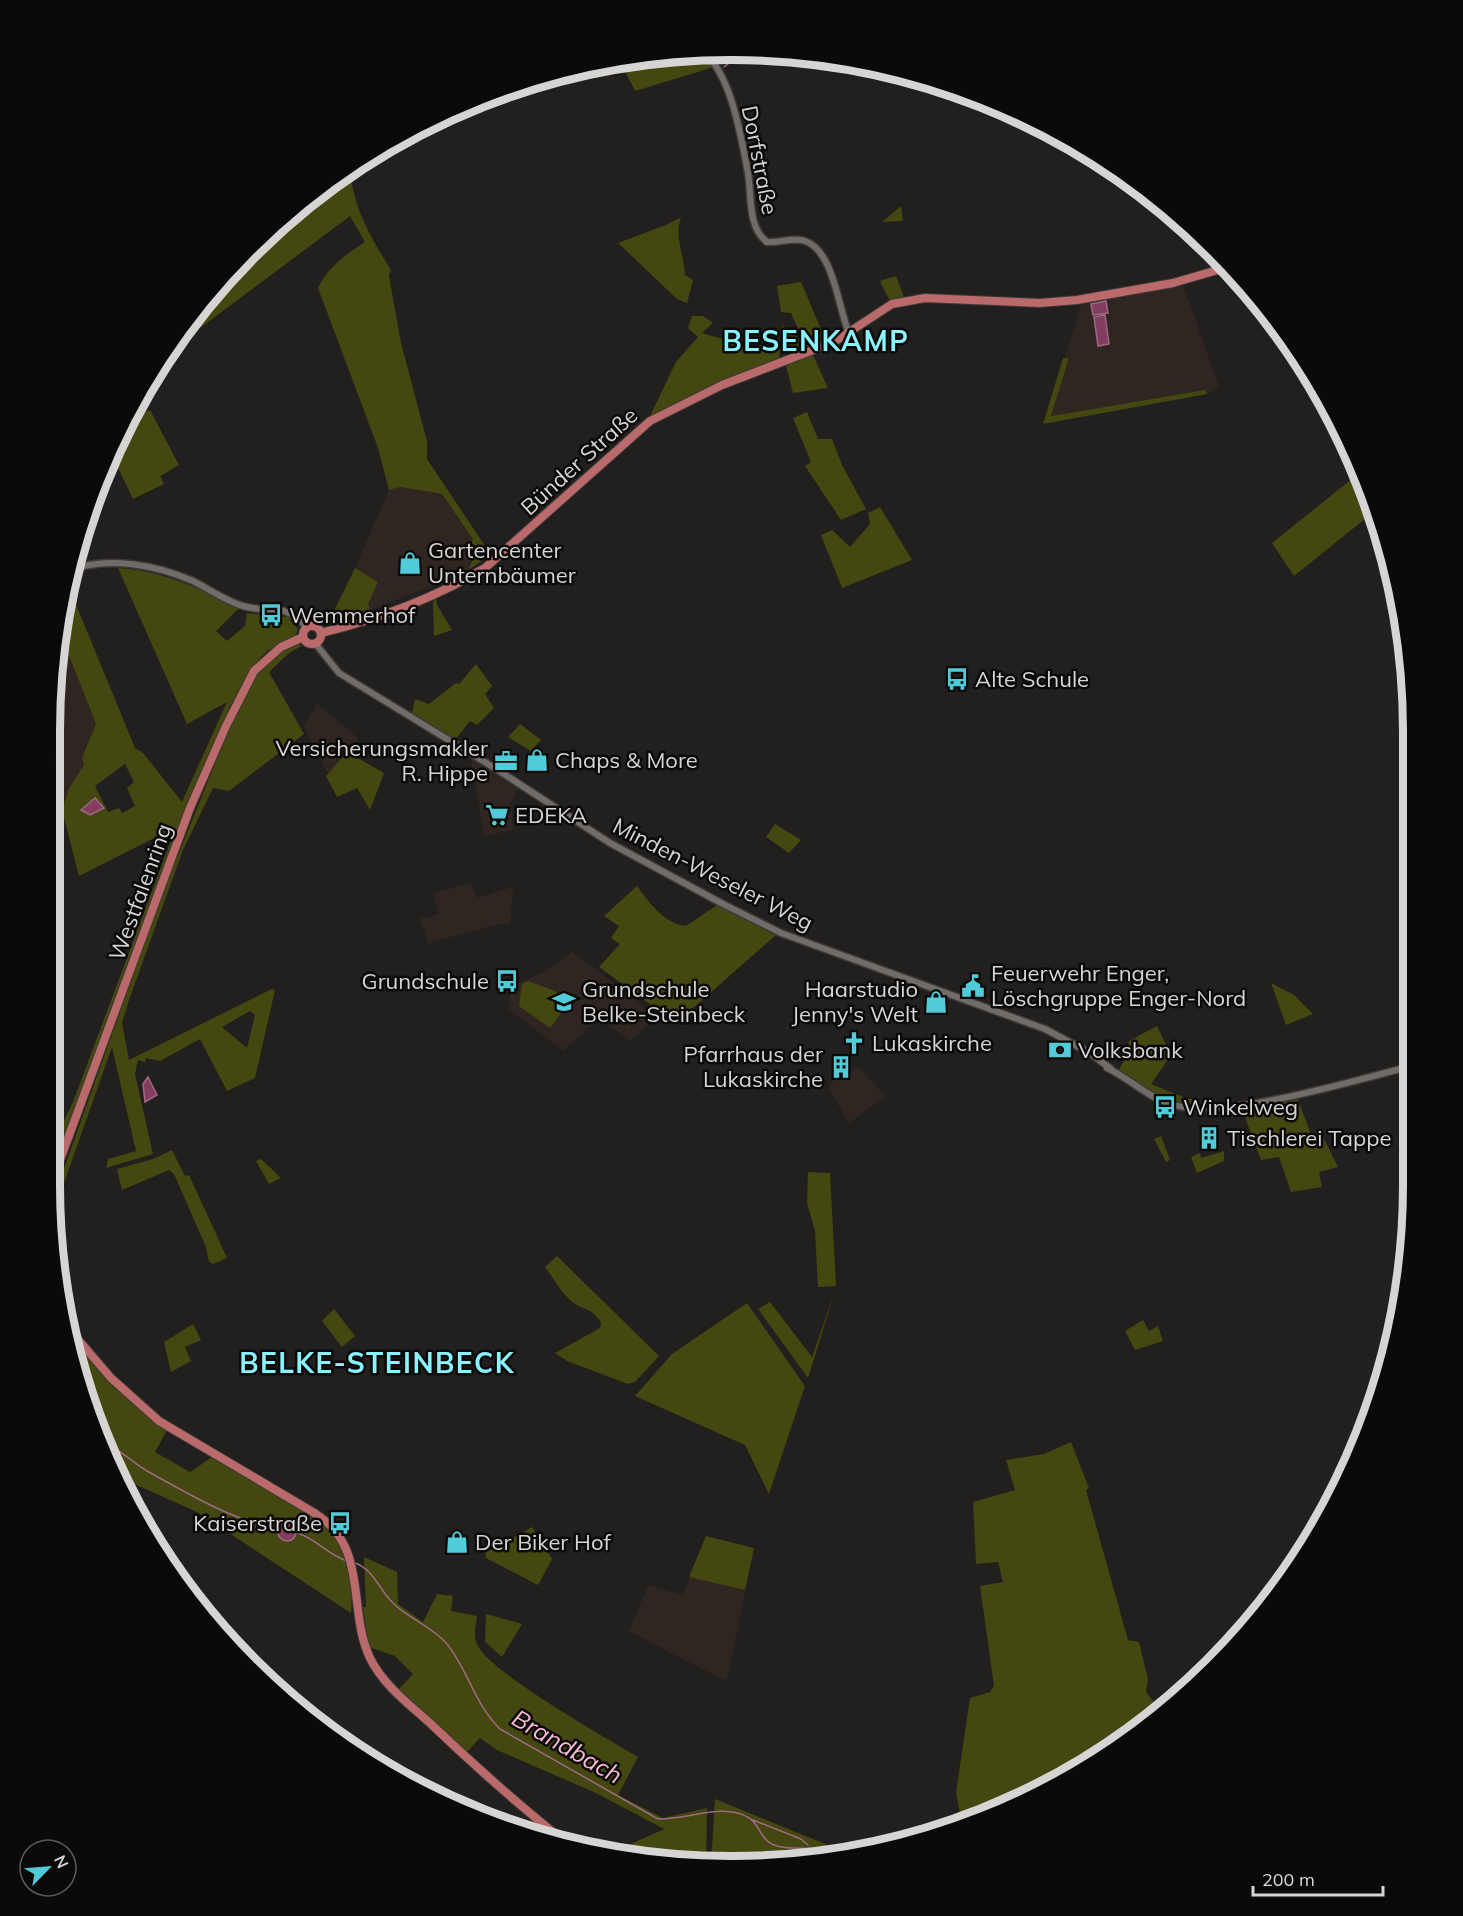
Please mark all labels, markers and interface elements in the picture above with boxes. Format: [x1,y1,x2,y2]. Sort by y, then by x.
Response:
street label: Dorfstraße [736,103,784,217]
district label: BESENKAMP [722,323,910,358]
street label: Bünder Straße [515,401,643,521]
place label: Gartencenter Unternbäumer [428,536,576,589]
shop icon: Gartencenter Unternbäumer [397,550,423,576]
place label: Wemmerhof [289,601,416,629]
bus stop icon: Wemmerhof [258,602,284,628]
place label: Alte Schule [975,665,1089,693]
bus stop icon: Alte Schule [944,666,970,692]
place label: Versicherungsmakler R. Hippe [275,734,488,787]
place label: Chaps & More [555,746,698,774]
shop icon: Chaps & More [524,747,550,773]
office icon: Versicherungsmakler R. Hippe [493,748,519,774]
place label: EDEKA [515,801,587,829]
supermarket icon: EDEKA [484,802,510,828]
street label: Minden-Weseler Weg [608,811,818,937]
street label: Westfalenring [102,820,178,964]
place label: Feuerwehr Enger, Löschgruppe Enger-Nord [991,959,1246,1012]
place label: Grundschule [362,967,489,995]
bus stop icon: Grundschule [494,968,520,994]
public building icon: Feuerwehr Enger, Löschgruppe Enger-Nord [960,973,986,999]
place label: Grundschule Belke-Steinbeck [582,975,746,1028]
place label: Haarstudio Jenny's Welt [792,975,918,1028]
school or university icon: Grundschule Belke-Steinbeck [551,989,577,1015]
shop icon: Haarstudio Jenny's Welt [923,989,949,1015]
place label: Lukaskirche [872,1029,992,1057]
church icon: Lukaskirche [841,1030,867,1056]
place label: Volksbank [1078,1036,1183,1064]
bank icon: Volksbank [1047,1037,1073,1063]
place label: Pfarrhaus der Lukaskirche [684,1040,823,1093]
building icon: Pfarrhaus der Lukaskirche [828,1054,854,1080]
place label: Winkelweg [1183,1093,1298,1121]
bus stop icon: Winkelweg [1152,1094,1178,1120]
place label: Tischlerei Tappe [1227,1124,1391,1152]
building icon: Tischlerei Tappe [1196,1125,1222,1151]
district label: BELKE-STEINBECK [239,1345,515,1380]
place label: Kaiserstraße [193,1509,322,1537]
bus stop icon: Kaiserstraße [327,1510,353,1536]
place label: Der Biker Hof [475,1528,611,1556]
shop icon: Der Biker Hof [444,1529,470,1555]
water label: Brandbach [507,1703,628,1790]
north arrow [18,1838,78,1898]
text: N [50,1852,73,1871]
scale bar [1253,1859,1384,1897]
text: 200 m [1262,1868,1315,1891]

